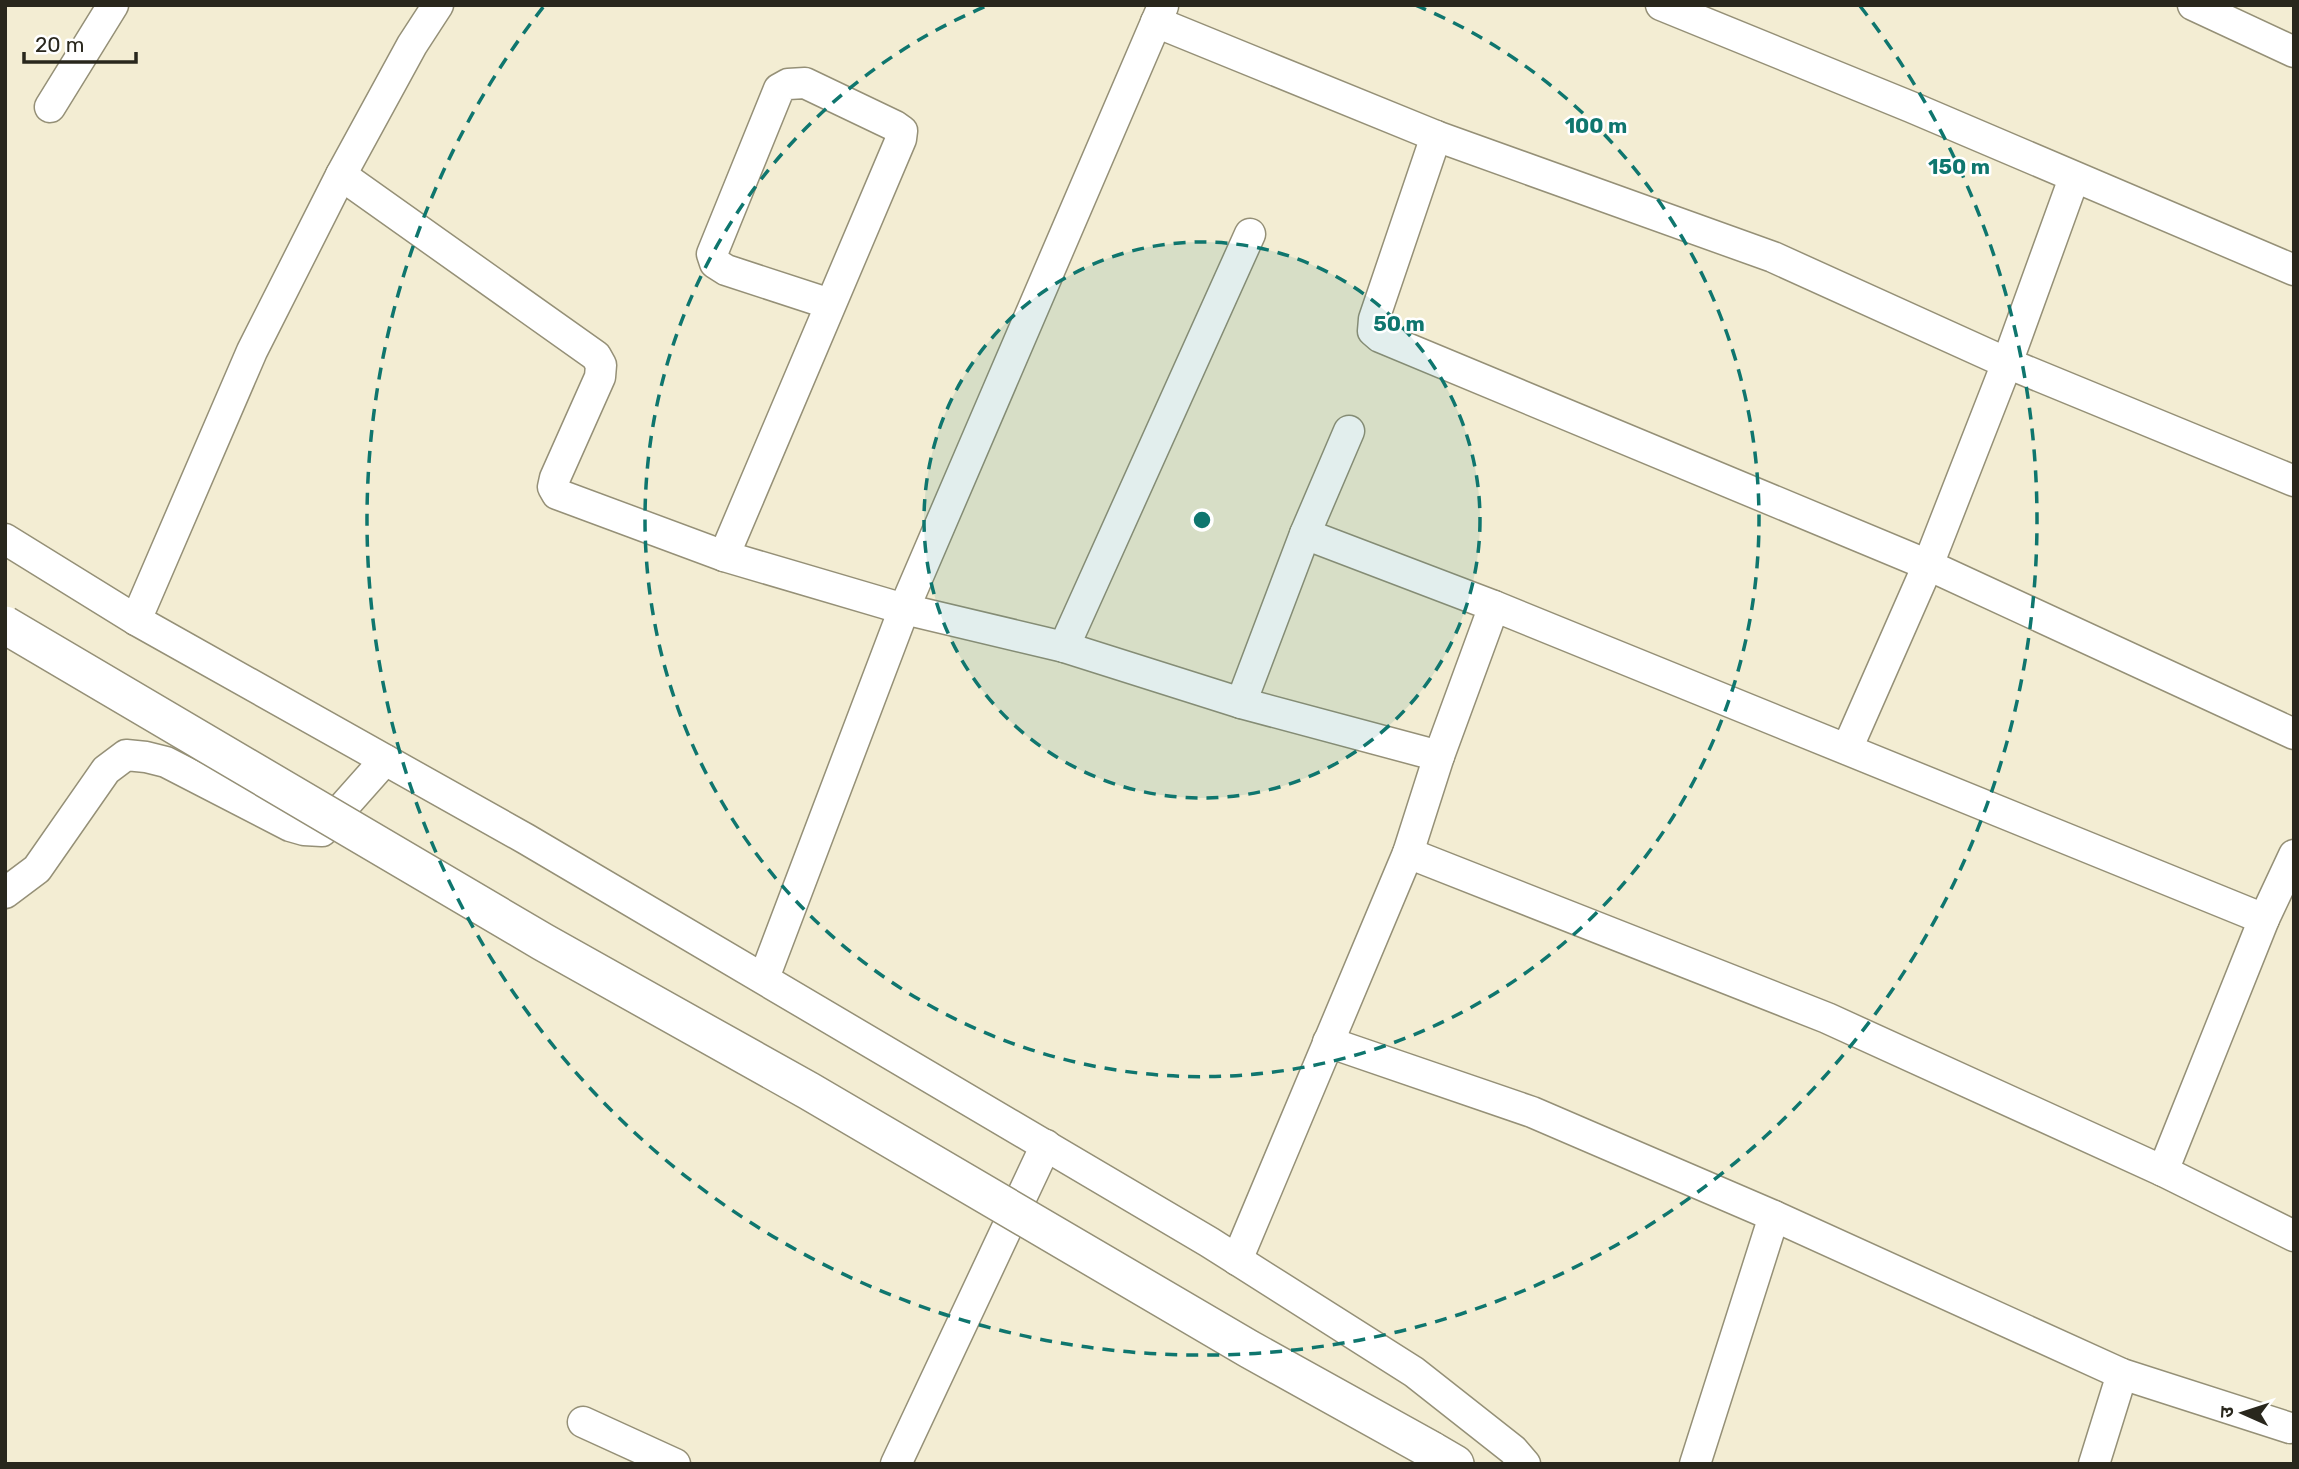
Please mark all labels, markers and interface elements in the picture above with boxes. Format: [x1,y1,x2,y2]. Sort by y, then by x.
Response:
scale bar [24,21,136,65]
text: 20 m [35,32,84,57]
text: 100 m [1565,113,1627,138]
text: 150 m [1928,154,1990,179]
text: 50 m [1373,311,1425,336]
centre of rings [1190,508,1214,532]
north arrow [2208,1378,2278,1448]
text: उ [2215,1405,2238,1418]

